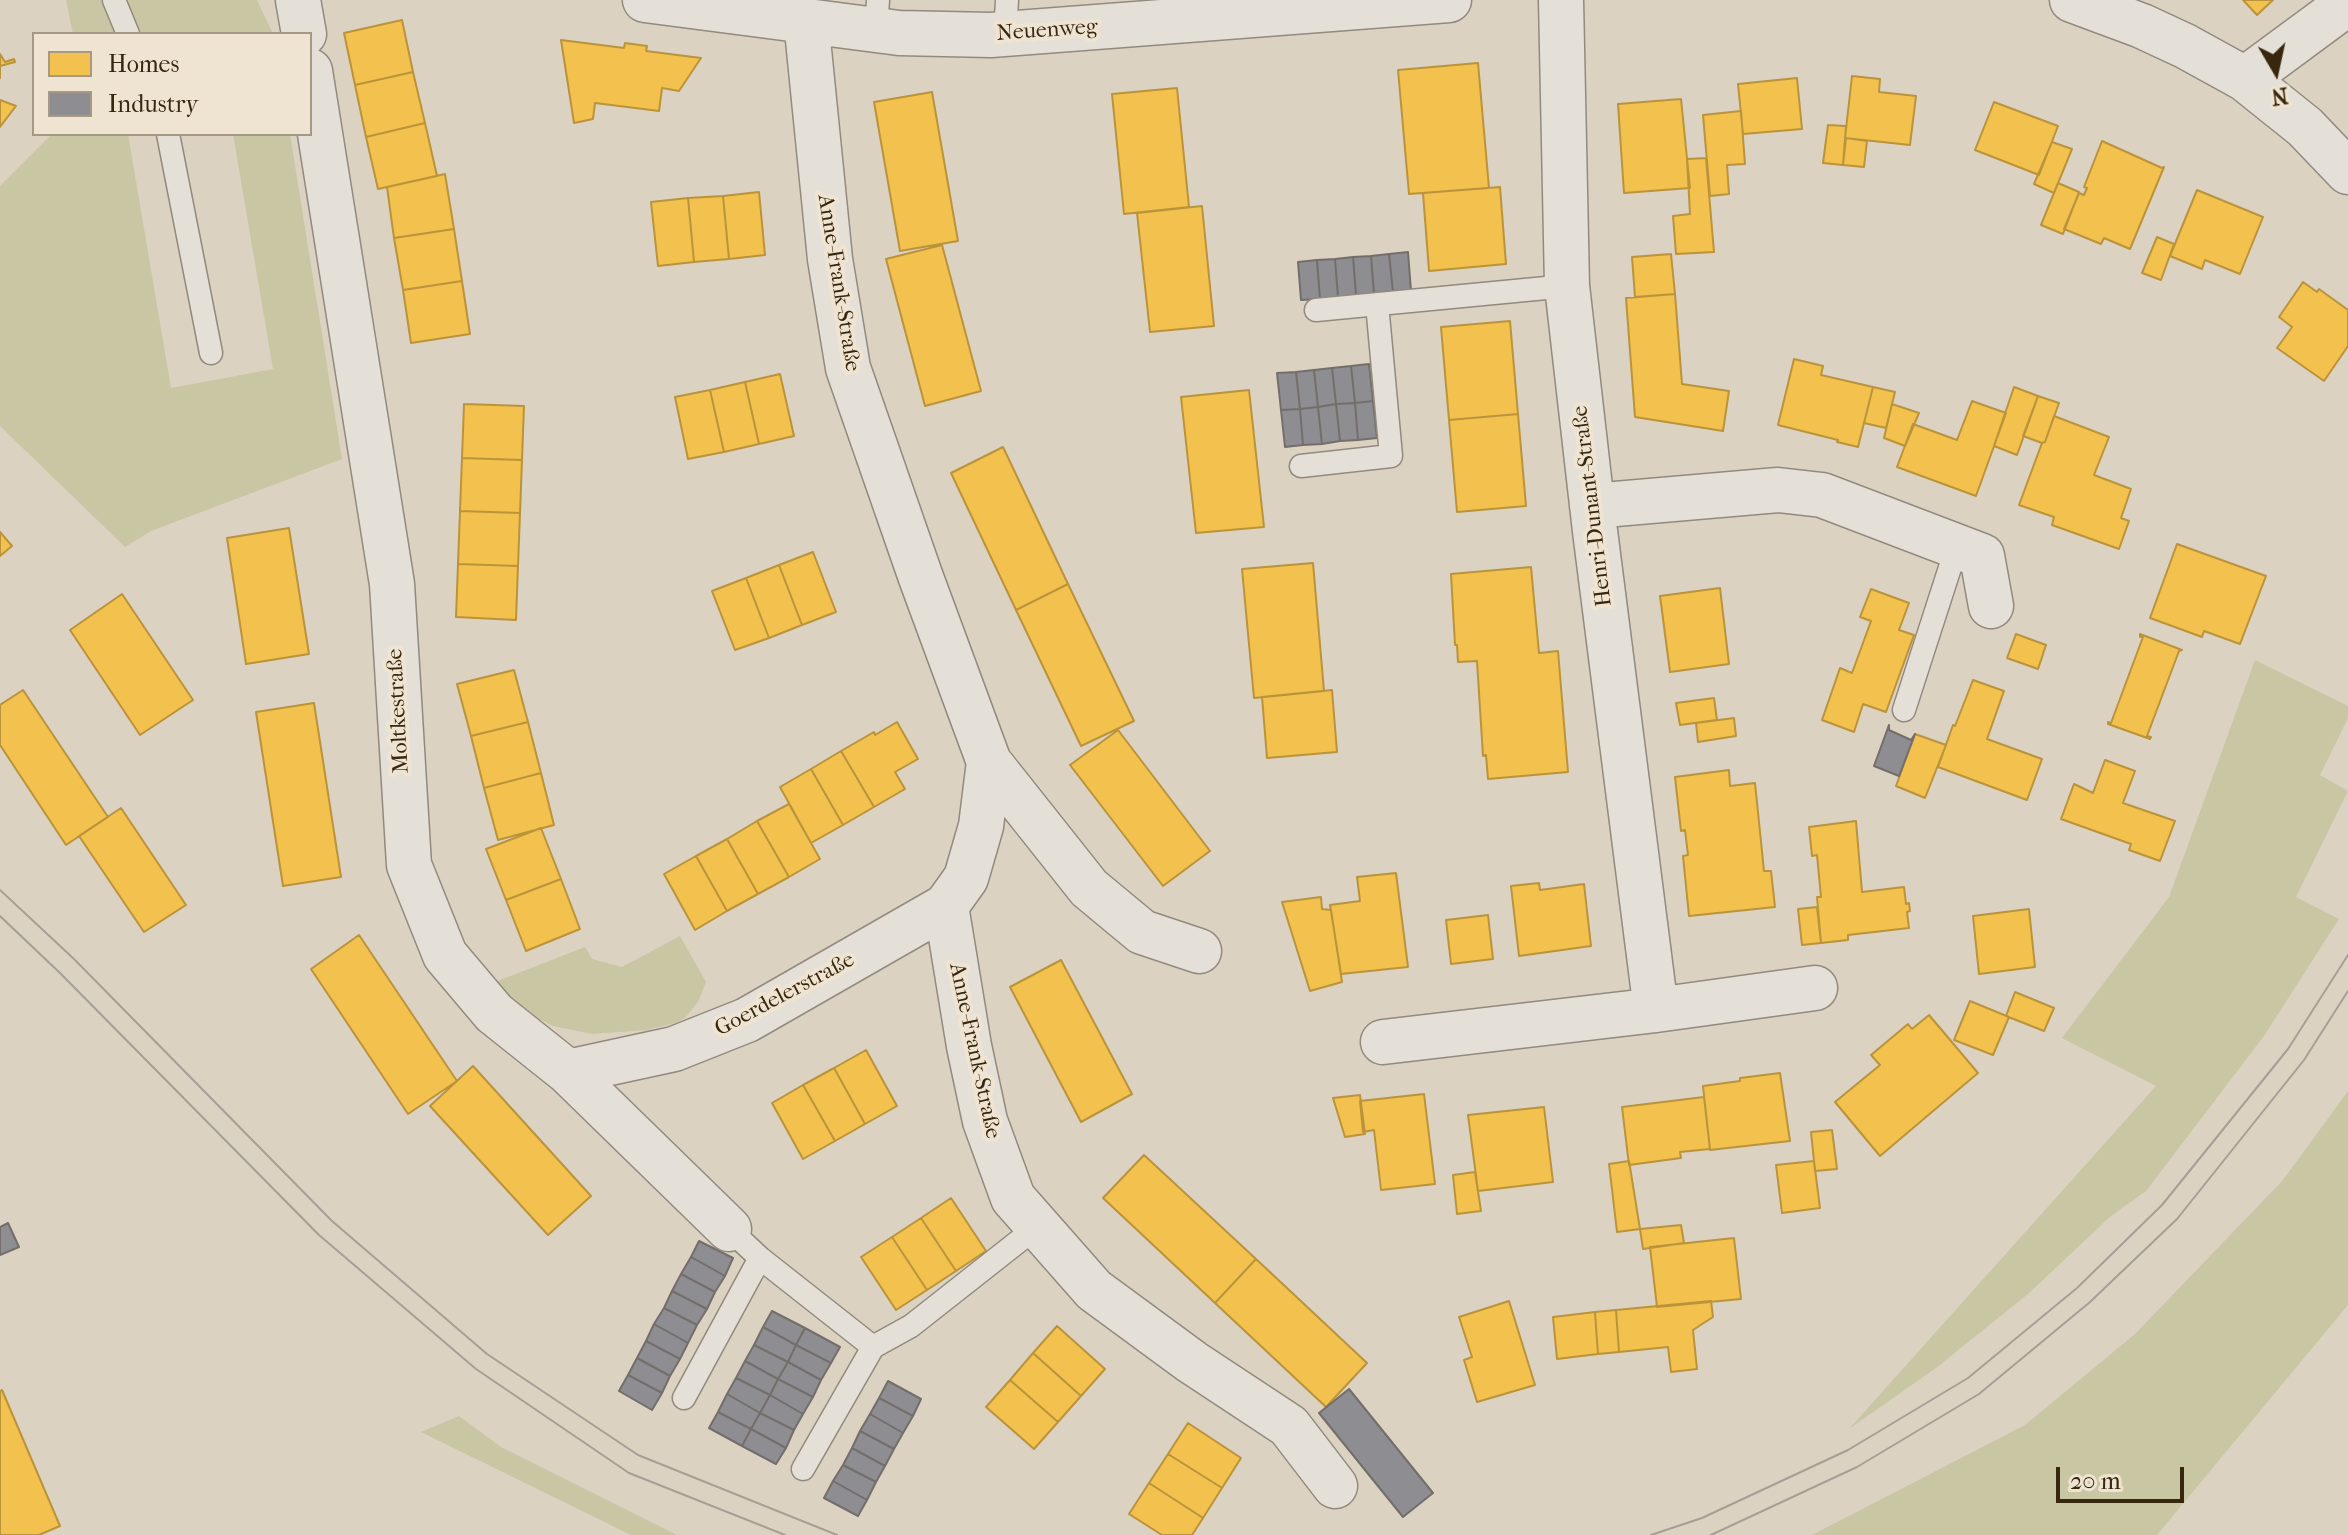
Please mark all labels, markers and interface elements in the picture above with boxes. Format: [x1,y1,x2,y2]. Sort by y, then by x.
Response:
street label: Neuenweg [996,14,1098,48]
legend [32,32,312,136]
north arrow [2236,32,2316,112]
text: Homes [108,50,179,78]
text: N [2269,82,2290,110]
text: Industry [108,90,198,118]
street label: Anne-Frank-Straße [811,192,865,374]
street label: Henri-Dunant-Straße [1568,404,1618,608]
street label: Moltkestraße [383,648,415,774]
street label: Goerdelerstraße [711,947,859,1043]
street label: Anne-Frank-Straße [942,961,1006,1141]
scale bar [2060,1451,2188,1501]
text: 20 m [2070,1467,2121,1495]

